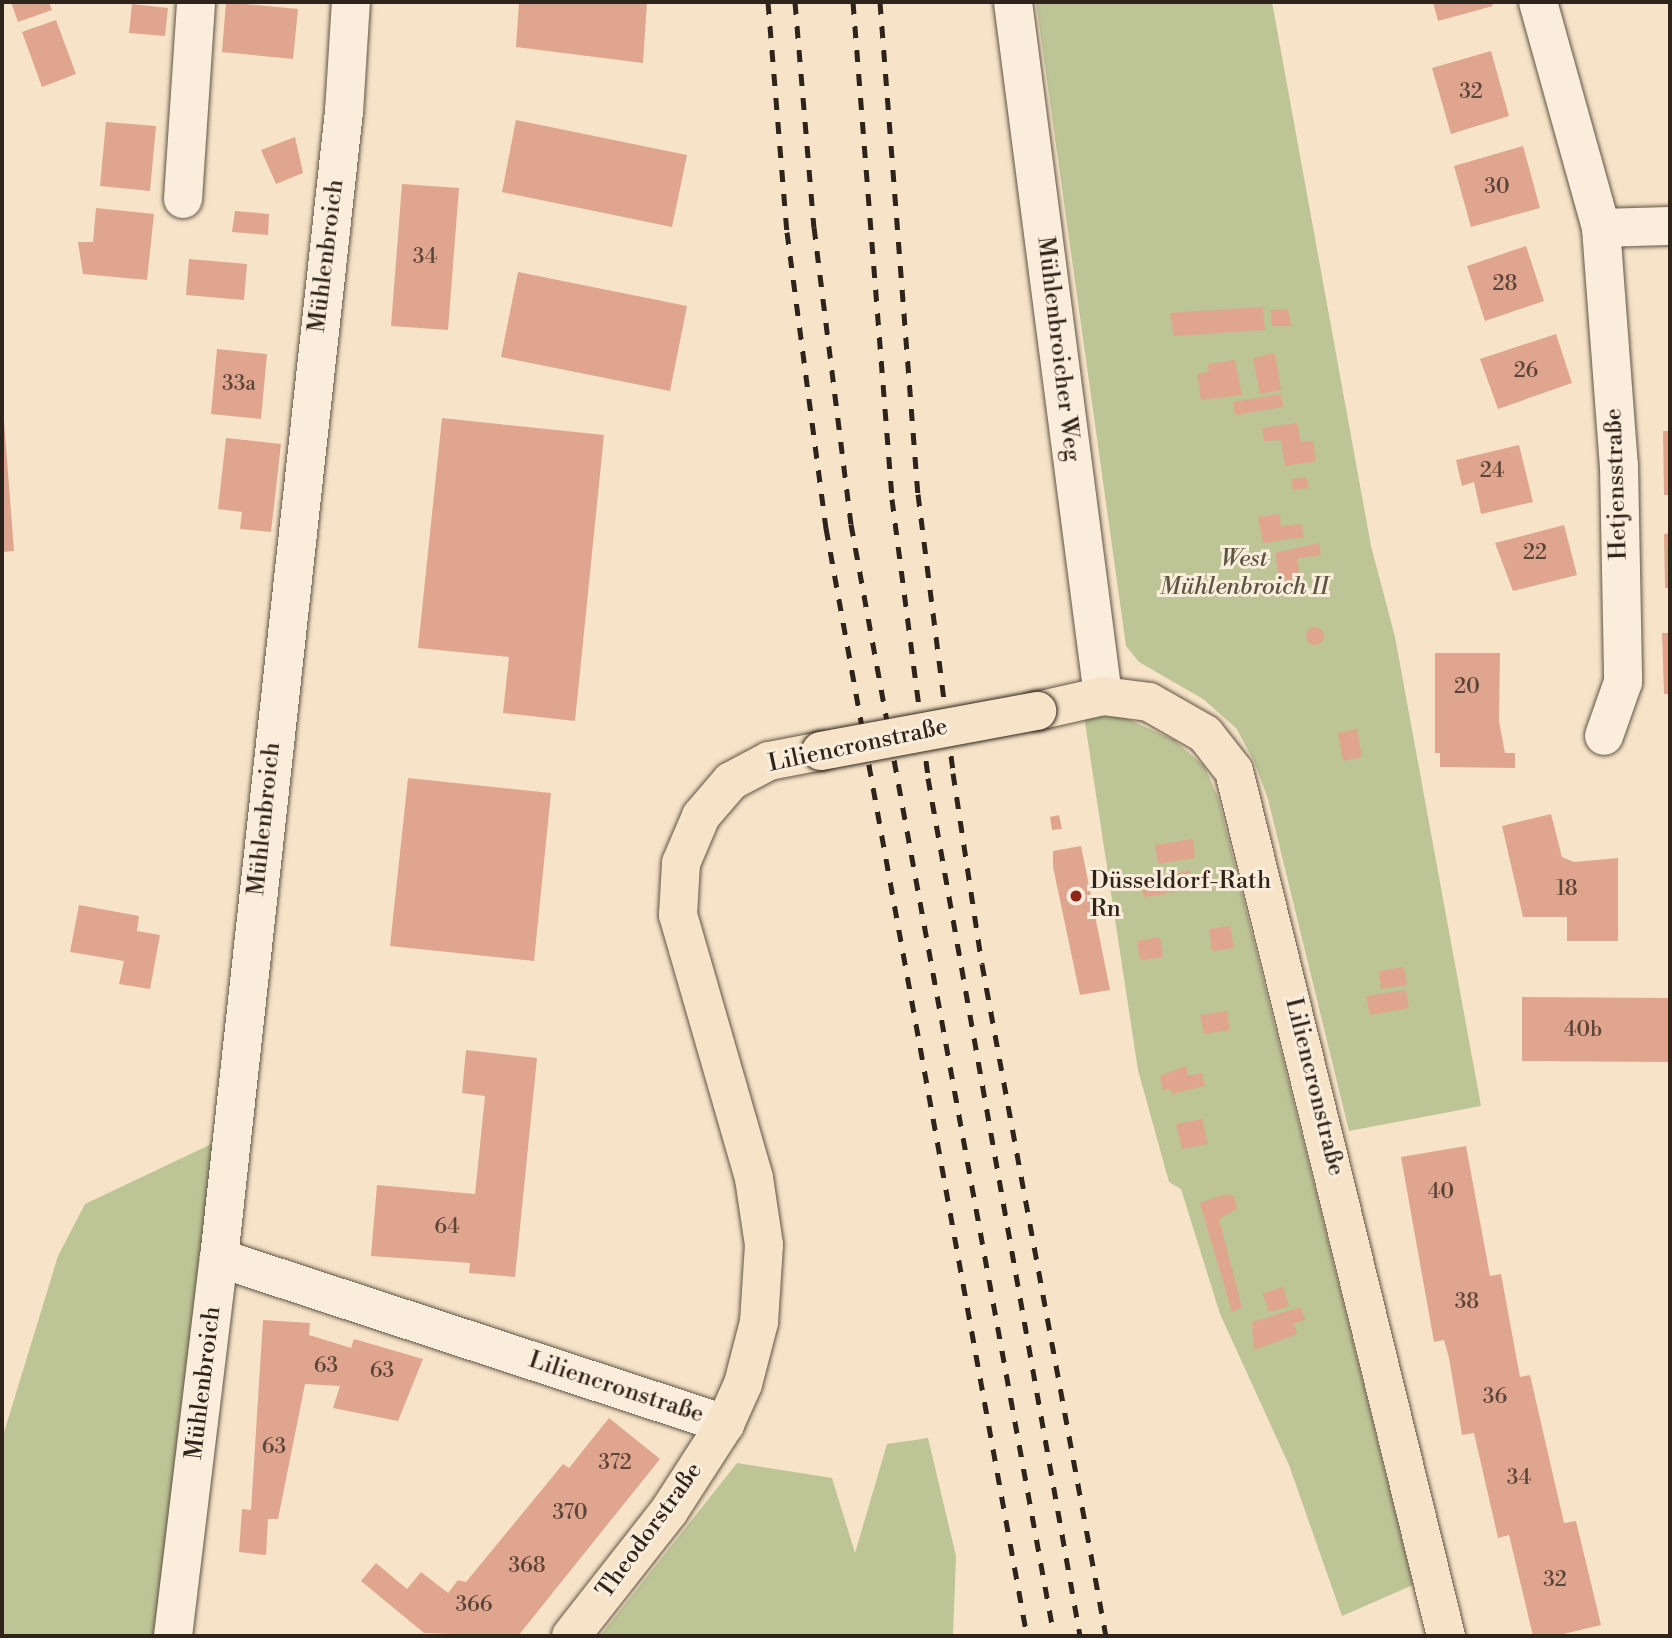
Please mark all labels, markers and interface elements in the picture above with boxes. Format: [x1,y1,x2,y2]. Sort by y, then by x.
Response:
house number: 32 [1459,79,1483,105]
house number: 30 [1484,174,1510,200]
street label: Mühlenbroich [303,178,351,334]
street label: Mühlenbroicher Weg [1030,235,1086,463]
house number: 34 [413,244,437,270]
house number: 28 [1493,271,1517,297]
house number: 26 [1514,358,1538,384]
house number: 33a [222,371,256,397]
street label: Hetjensstraße [1600,408,1634,560]
house number: 24 [1480,458,1504,484]
house number: 22 [1523,540,1547,566]
park label: West Mühlenbroich II [1160,546,1328,602]
house number: 20 [1454,674,1480,700]
street label: Liliencronstraße [766,713,950,779]
street label: Mühlenbroich [243,741,287,897]
place label: Düsseldorf-Rath Rn [1090,868,1271,924]
house number: 18 [1556,876,1578,902]
marker: Düsseldorf-Rath Rn [1068,888,1084,904]
street label: Liliencronstraße [1278,995,1350,1179]
house number: 40b [1564,1017,1602,1043]
house number: 40 [1428,1179,1454,1205]
house number: 64 [434,1214,460,1240]
house number: 38 [1455,1289,1479,1315]
street label: Mühlenbroich [180,1305,228,1461]
street label: Liliencronstraße [525,1346,707,1430]
house number: 63 [314,1353,338,1379]
house number: 63 [370,1358,394,1384]
house number: 36 [1483,1384,1507,1410]
house number: 63 [262,1434,286,1460]
house number: 372 [598,1450,632,1476]
street label: Theodorstraße [591,1457,709,1605]
house number: 34 [1507,1465,1531,1491]
house number: 370 [552,1500,588,1526]
house number: 368 [508,1553,546,1579]
house number: 32 [1543,1567,1567,1593]
house number: 366 [455,1592,493,1618]

